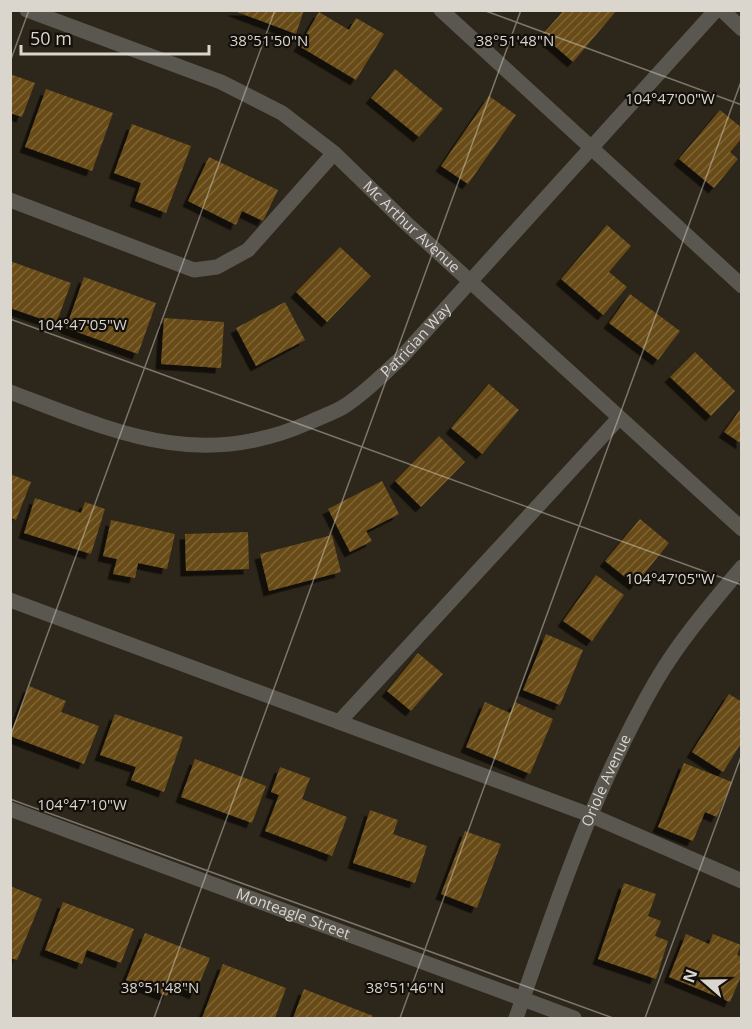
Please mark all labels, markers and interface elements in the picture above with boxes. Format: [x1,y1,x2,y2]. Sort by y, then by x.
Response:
scale bar [21,18,208,56]
text: 50 m [30,26,72,50]
text: 38°51'50"N [230,30,308,50]
text: 38°51'48"N [476,30,554,50]
text: 104°47'00"W [625,88,715,108]
street label: Mc Arthur Avenue [359,176,465,277]
street label: Patrician Way [376,298,455,381]
text: 104°47'05"W [37,314,127,334]
text: 104°47'05"W [625,568,715,588]
street label: Oriole Avenue [576,731,635,829]
text: 104°47'10"W [37,794,127,814]
street label: Monteagle Street [234,883,353,943]
north arrow [674,951,734,1011]
text: N [677,966,702,986]
text: 38°51'48"N [121,977,199,997]
text: 38°51'46"N [366,977,444,997]

